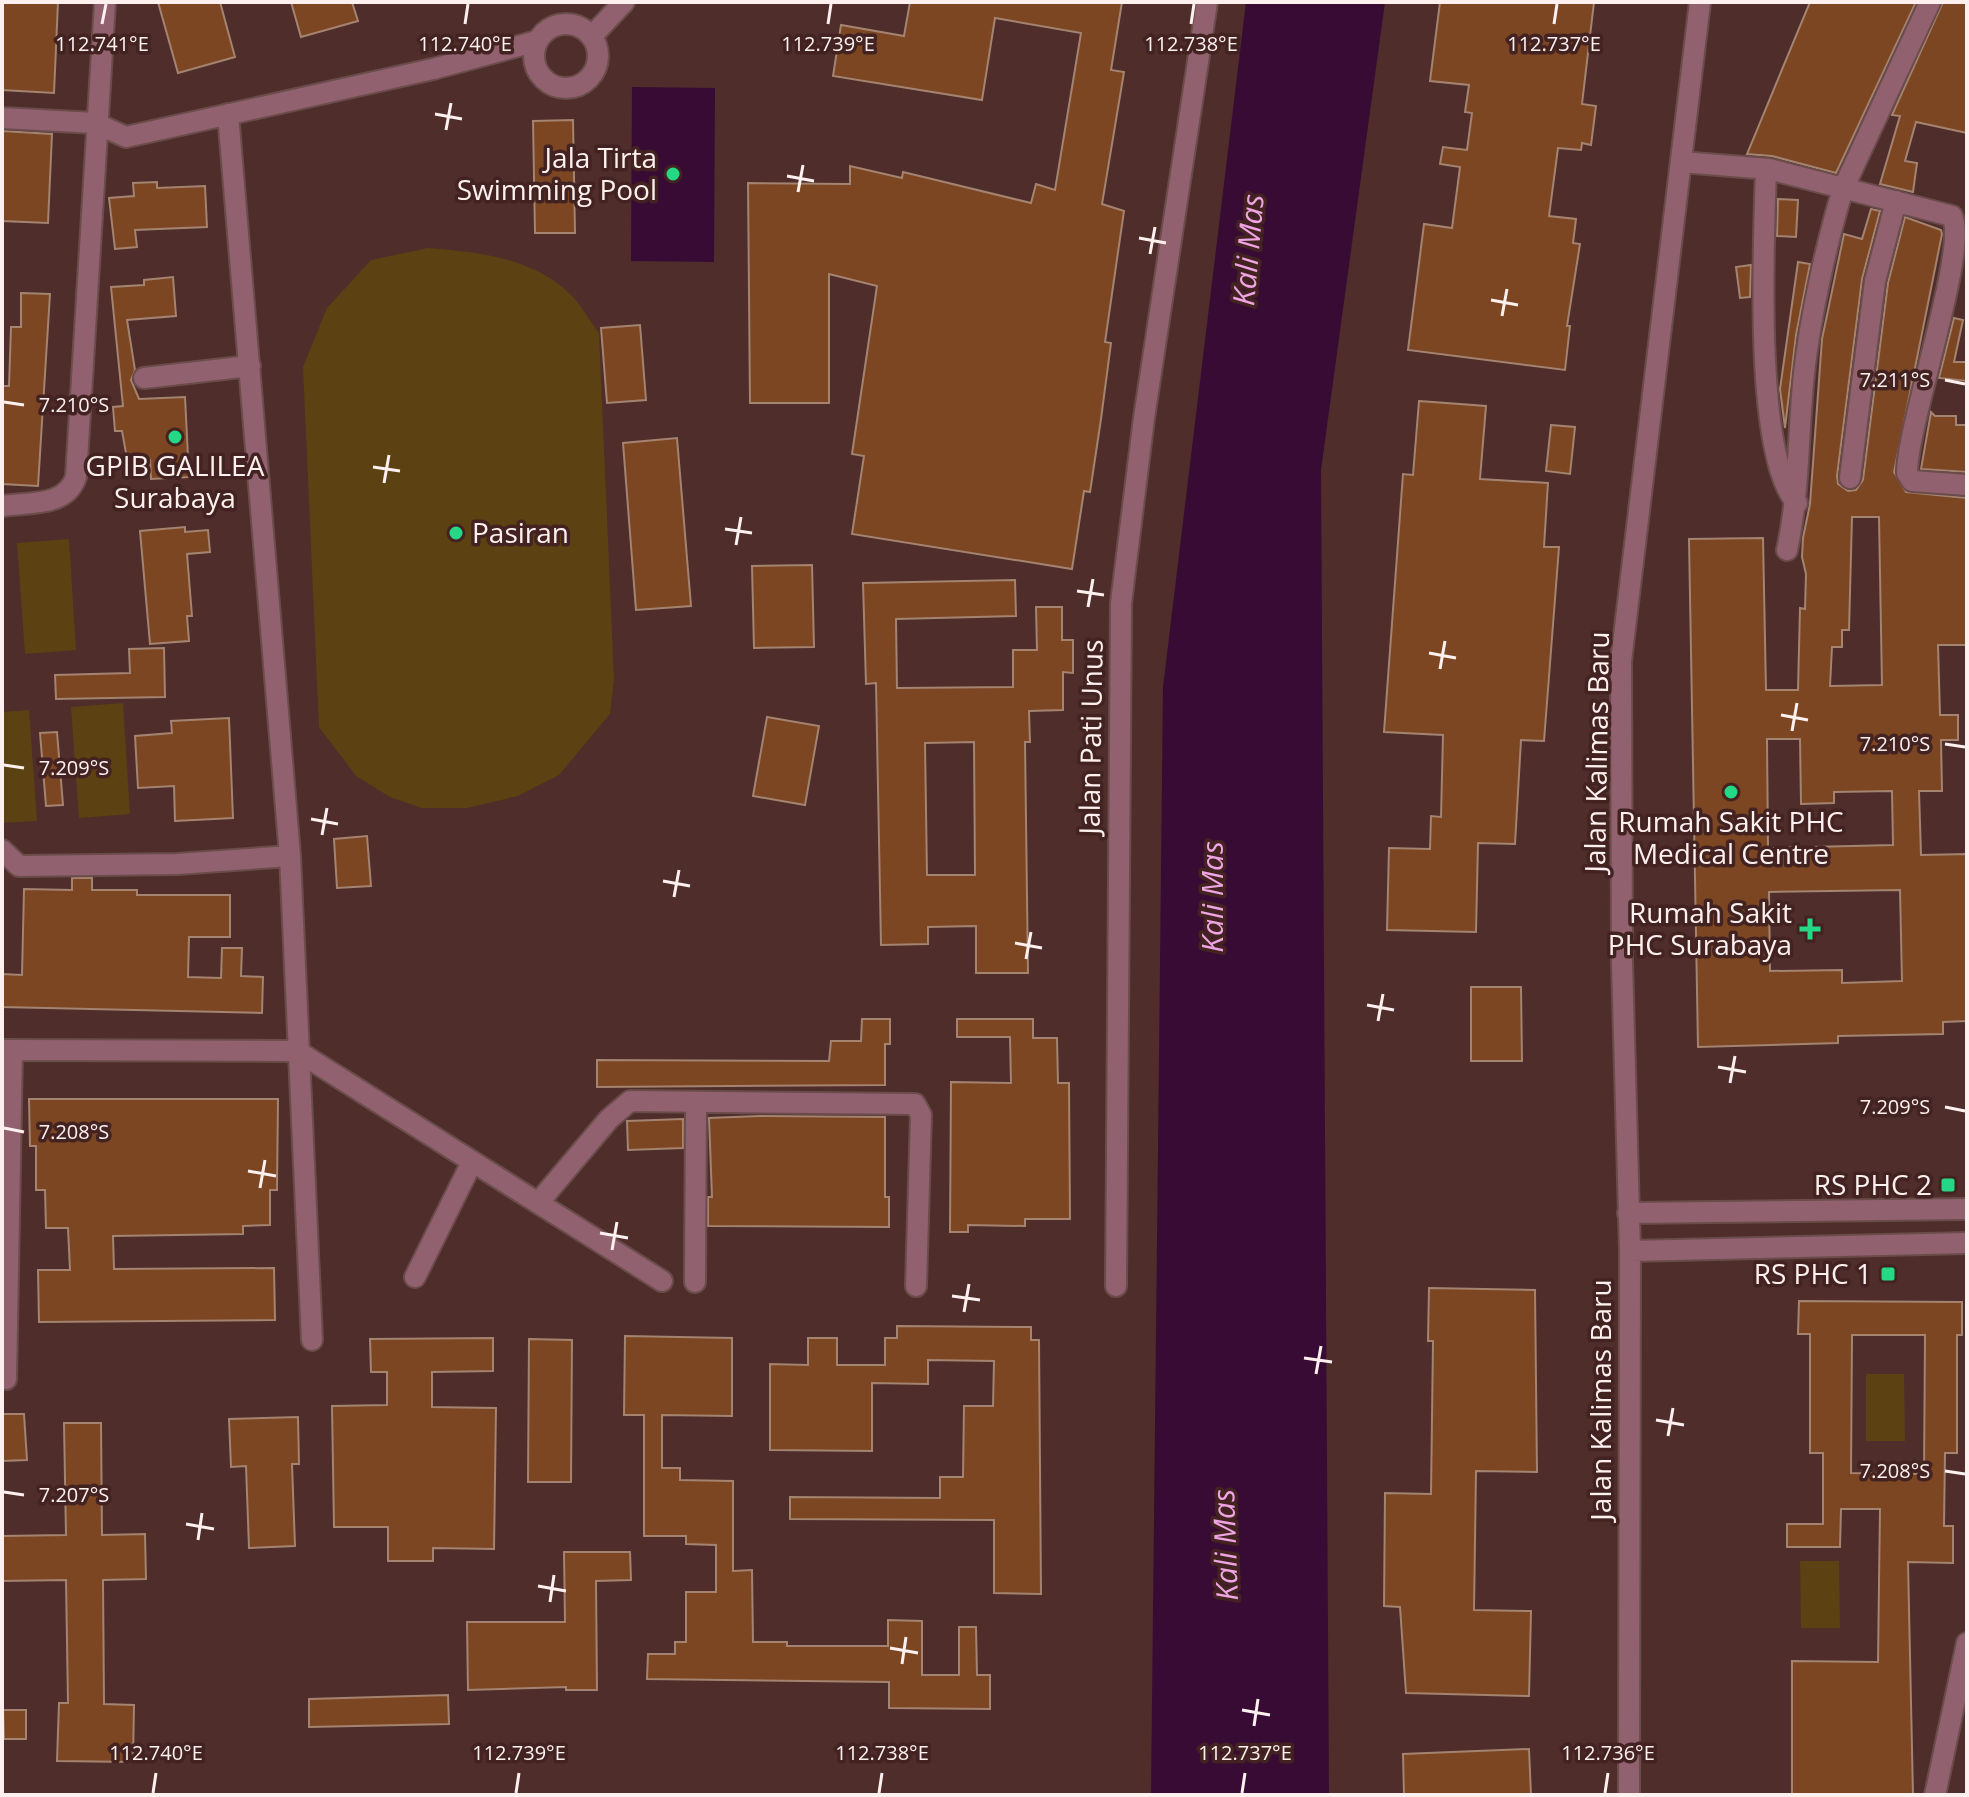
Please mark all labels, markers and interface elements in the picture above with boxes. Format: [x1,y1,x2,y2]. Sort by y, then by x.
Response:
text: 112.741°E [55,30,149,57]
text: 112.740°E [418,30,512,57]
text: 112.739°E [781,30,875,57]
text: 112.738°E [1144,30,1238,57]
text: 112.737°E [1507,30,1601,57]
place label: Jala Tirta Swimming Pool [457,138,657,208]
marker: Jala Tirta Swimming Pool [664,165,682,183]
water label: Kali Mas [1222,192,1273,307]
text: 7.211°S [1860,366,1930,393]
text: 7.210°S [39,391,109,418]
marker: GPIB GALILEA Surabaya [166,428,184,446]
place label: GPIB GALILEA Surabaya [86,446,265,516]
place label: Pasiran [472,513,569,551]
marker: Pasiran [447,524,465,542]
street label: Jalan Kalimas Baru [1575,631,1617,876]
street label: Jalan Pati Unus [1069,639,1111,838]
text: 7.210°S [1860,730,1930,757]
text: 7.209°S [39,754,109,781]
marker: Rumah Sakit PHC Medical Centre [1722,783,1740,801]
place label: Rumah Sakit PHC Medical Centre [1618,802,1844,872]
water label: Kali Mas [1191,841,1232,953]
place label: Rumah Sakit PHC Surabaya [1608,893,1792,963]
marker: Rumah Sakit PHC Surabaya [1799,918,1821,940]
text: 7.209°S [1860,1093,1930,1120]
text: 7.208°S [39,1118,109,1145]
place label: RS PHC 2 [1814,1165,1932,1203]
marker: RS PHC 2 [1939,1176,1957,1194]
place label: RS PHC 1 [1754,1254,1872,1292]
marker: RS PHC 1 [1879,1265,1897,1283]
street label: Jalan Kalimas Baru [1581,1279,1619,1524]
text: 7.208°S [1860,1457,1930,1484]
text: 7.207°S [39,1481,109,1508]
water label: Kali Mas [1202,1488,1247,1602]
text: 112.740°E [109,1739,203,1766]
text: 112.739°E [472,1739,566,1766]
text: 112.738°E [835,1739,929,1766]
text: 112.737°E [1198,1739,1292,1766]
text: 112.736°E [1561,1739,1655,1766]

